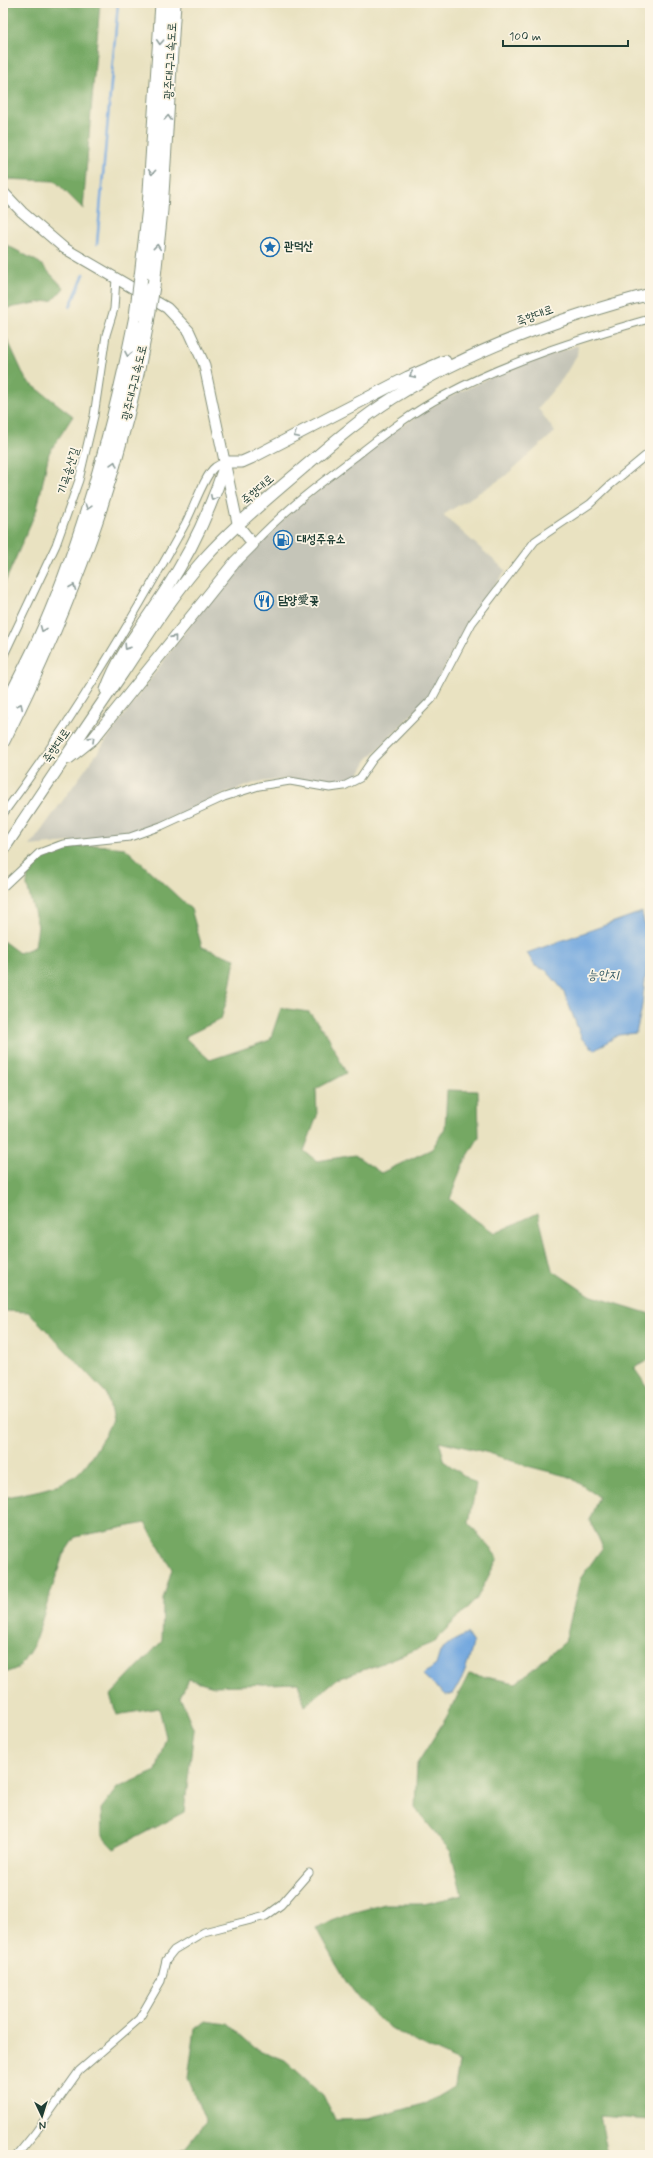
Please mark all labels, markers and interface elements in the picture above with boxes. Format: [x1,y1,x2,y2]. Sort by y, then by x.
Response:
street label: 광주대구고속도로 [161,22,181,100]
scale bar [503,22,628,48]
text: 100 m [509,29,541,45]
one-way arrow [156,39,164,45]
one-way arrow [163,115,172,121]
one-way arrow [147,169,156,175]
place icon: 관덕산 [259,236,281,258]
place label: 관덕산 [284,239,313,255]
one-way arrow [152,244,161,250]
street label: 죽향대로 [514,302,556,330]
street label: 광주대구고속도로 [119,344,151,422]
one-way arrow [125,351,133,357]
one-way arrow [408,370,416,378]
one-way arrow [293,430,300,438]
street label: 기곡송산길 [54,445,84,496]
one-way arrow [109,460,118,467]
street label: 죽향대로 [238,471,278,509]
one-way arrow [210,494,218,502]
one-way arrow [84,503,93,510]
fuel station icon: 대성주유소 [272,529,294,551]
place label: 대성주유소 [296,532,346,548]
one-way arrow [69,584,77,591]
restaurant icon: 담양愛꽂 [253,590,275,612]
place label: 담양愛꽂 [278,593,319,609]
one-way arrow [39,625,47,632]
one-way arrow [170,635,177,642]
one-way arrow [124,643,132,650]
one-way arrow [16,702,23,710]
street label: 죽향대로 [40,726,74,766]
one-way arrow [87,736,95,743]
water label: 능안지 [587,967,620,984]
north arrow [22,2096,62,2136]
text: N [38,2118,47,2132]

